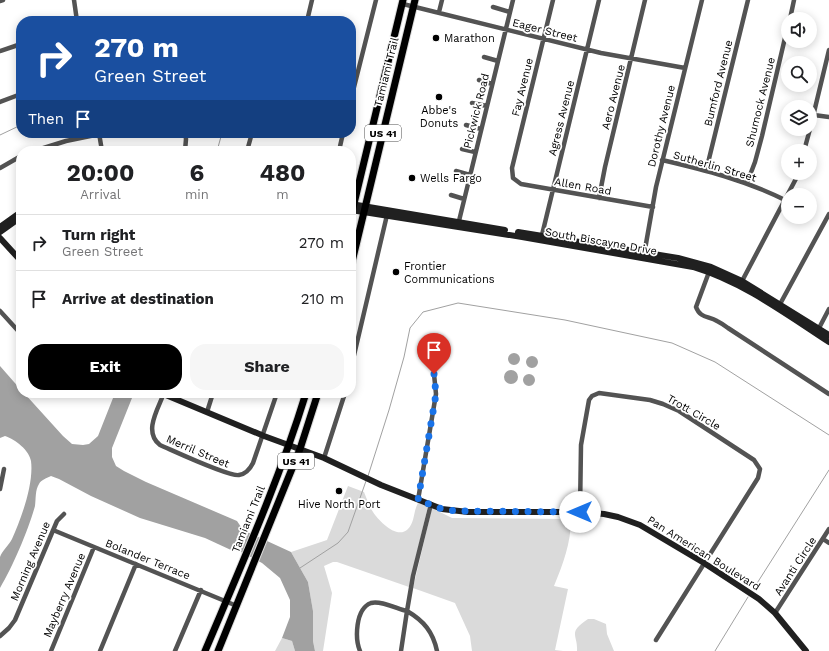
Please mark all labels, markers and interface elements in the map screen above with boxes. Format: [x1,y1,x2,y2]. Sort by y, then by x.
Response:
map controls [781,12,817,224]
button: sound [781,12,817,48]
street label: Eager Street [511,16,579,45]
text: 270 m [94,31,179,64]
icon: right [28,32,80,84]
place label: Marathon [444,32,495,45]
marker: Marathon [431,33,441,43]
street label: Tamiami Trail [372,35,402,108]
street label: Bumford Avenue [701,39,736,128]
street label: Shumock Avenue [743,56,778,148]
button: search [781,56,817,92]
street label: Fay Avenue [509,57,536,118]
street label: Aero Avenue [599,63,628,131]
text: Green Street [94,65,206,86]
street label: Pickwick Road [461,72,492,150]
street label: Agress Avenue [546,79,577,157]
street label: Dorothy Avenue [645,84,678,169]
marker: Abbe's Donuts [434,92,444,102]
button: layers [781,100,817,136]
place label: Abbe's Donuts [420,104,458,130]
icon: arrive [72,108,94,130]
text: Then [28,110,64,128]
road number: US 41 [365,125,401,141]
button: + [781,144,817,180]
street label: Sutherlin Street [672,148,758,185]
text: 20:00 [67,159,134,187]
text: 6 [190,159,204,187]
text: 480 [259,159,305,187]
place label: Wells Fargo [420,172,482,185]
marker: Wells Fargo [407,173,417,183]
street label: Allen Road [553,175,612,198]
text: Arrival [80,187,121,202]
text: min [185,187,209,202]
text: m [276,187,289,202]
button: − [781,188,817,224]
street label: South Biscayne Drive [544,225,658,258]
text: Turn right [62,226,135,244]
icon: right [28,232,50,254]
text: 270 m [299,234,344,252]
text: Green Street [62,244,143,259]
place label: Frontier Communications [404,260,495,286]
marker: Frontier Communications [391,267,401,277]
icon: arrive [28,288,50,310]
text: Arrive at destination [62,290,214,308]
text: 210 m [301,290,344,308]
pin [417,333,451,374]
icon: arrive [423,339,445,361]
button: Exit [28,344,182,390]
button: Share [190,344,344,390]
street label: Trott Circle [665,392,723,433]
street label: Merril Street [164,432,232,471]
road number: US 41 [278,453,314,469]
street label: Tamiami Trail [229,483,268,555]
marker: Hive North Port [334,486,344,496]
position arrow [559,491,601,533]
place label: Hive North Port [298,498,381,511]
street label: Pan American Boulevard [645,513,763,594]
street label: Morning Avenue [8,520,53,603]
street label: Avanti Circle [772,534,819,598]
street label: Bolander Terrace [103,536,192,582]
street label: Mayberry Avenue [41,551,88,640]

